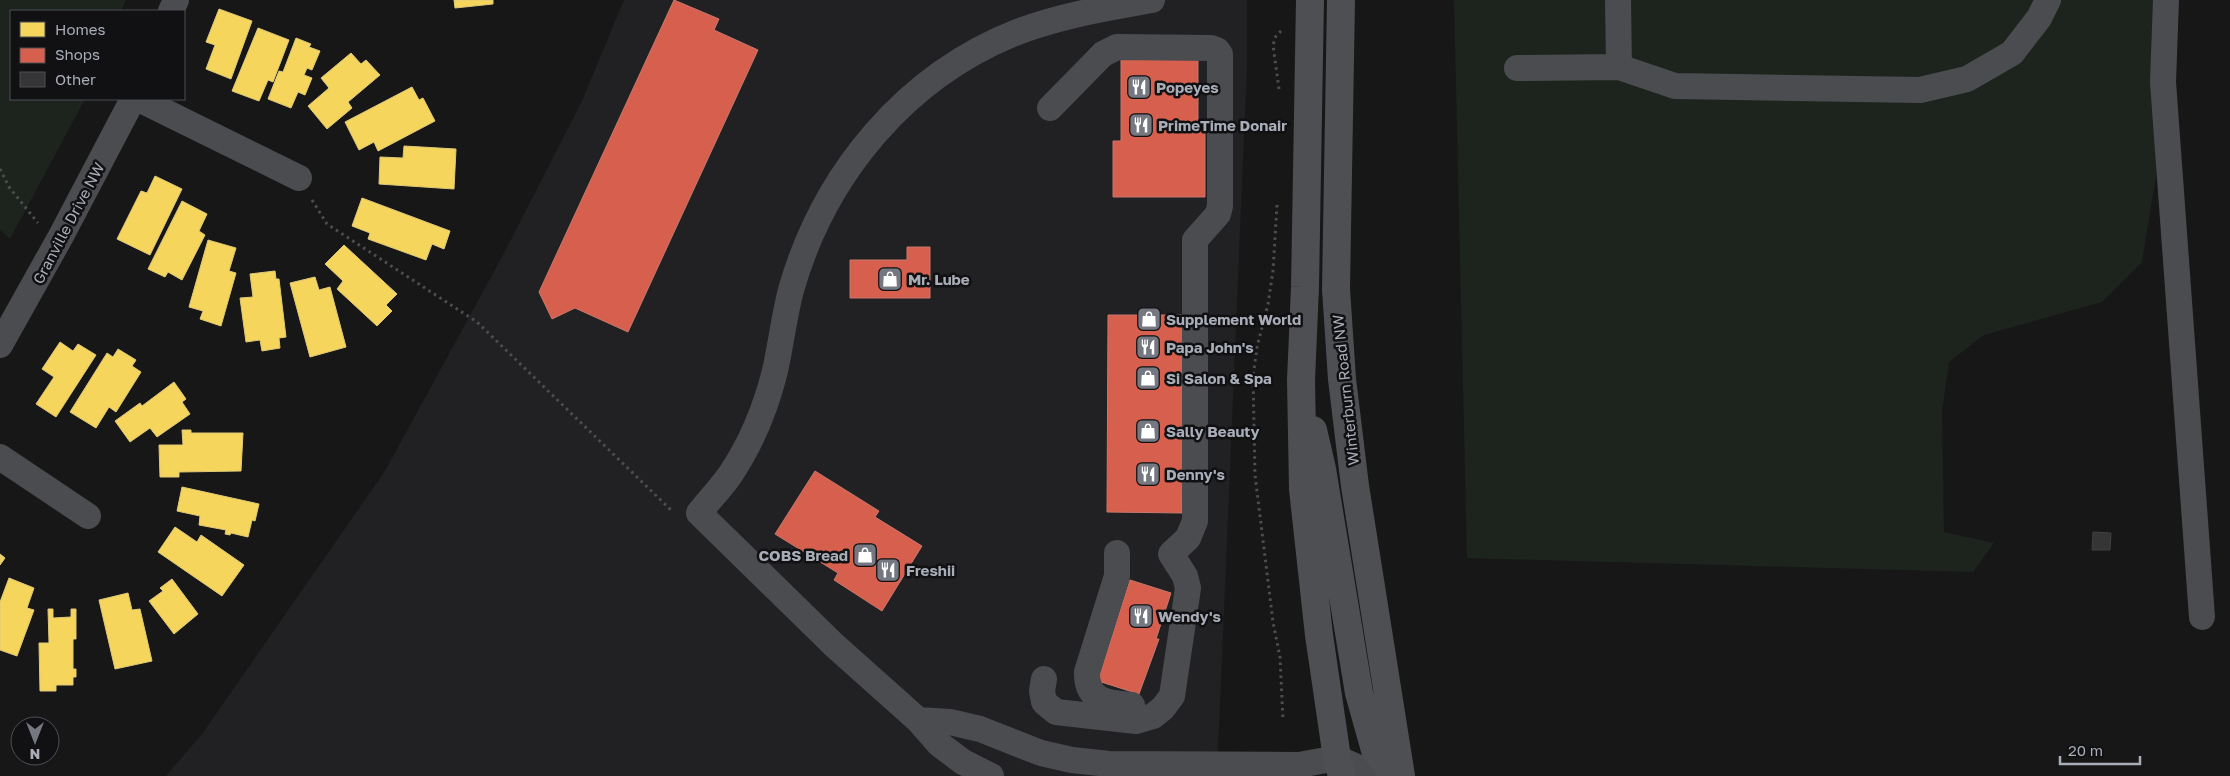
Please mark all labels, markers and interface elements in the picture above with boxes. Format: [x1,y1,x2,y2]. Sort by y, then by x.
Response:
legend [10,10,185,100]
text: Homes [55,20,105,38]
text: Shops [55,45,100,63]
text: Other [55,70,96,88]
restaurant icon: Popeyes [1126,74,1152,100]
place label: Popeyes [1156,78,1219,96]
restaurant icon: PrimeTime Donair [1128,112,1154,138]
place label: PrimeTime Donair [1158,116,1287,134]
street label: Granville Drive NW [28,159,108,287]
shop icon: Mr. Lube [877,266,903,292]
place label: Mr. Lube [908,270,970,288]
shop icon: Supplement World [1136,306,1162,332]
place label: Supplement World [1166,310,1301,328]
street label: Winterburn Road NW [1328,314,1362,466]
restaurant icon: Papa John's [1135,334,1161,360]
place label: Papa John's [1166,338,1254,356]
shop icon: Si Salon & Spa [1135,365,1161,391]
place label: Si Salon & Spa [1166,369,1272,387]
shop icon: Sally Beauty [1135,418,1161,444]
place label: Sally Beauty [1166,422,1259,440]
restaurant icon: Denny's [1135,461,1161,487]
place label: Denny's [1166,465,1225,483]
shop icon: COBS Bread [852,542,878,568]
place label: COBS Bread [758,546,848,564]
restaurant icon: Freshii [875,557,901,583]
place label: Freshii [906,561,955,579]
restaurant icon: Wendy's [1128,603,1154,629]
place label: Wendy's [1158,607,1221,625]
north arrow [10,716,60,766]
scale bar [2060,734,2140,766]
text: 20 m [2068,741,2103,759]
text: N [30,746,40,763]

